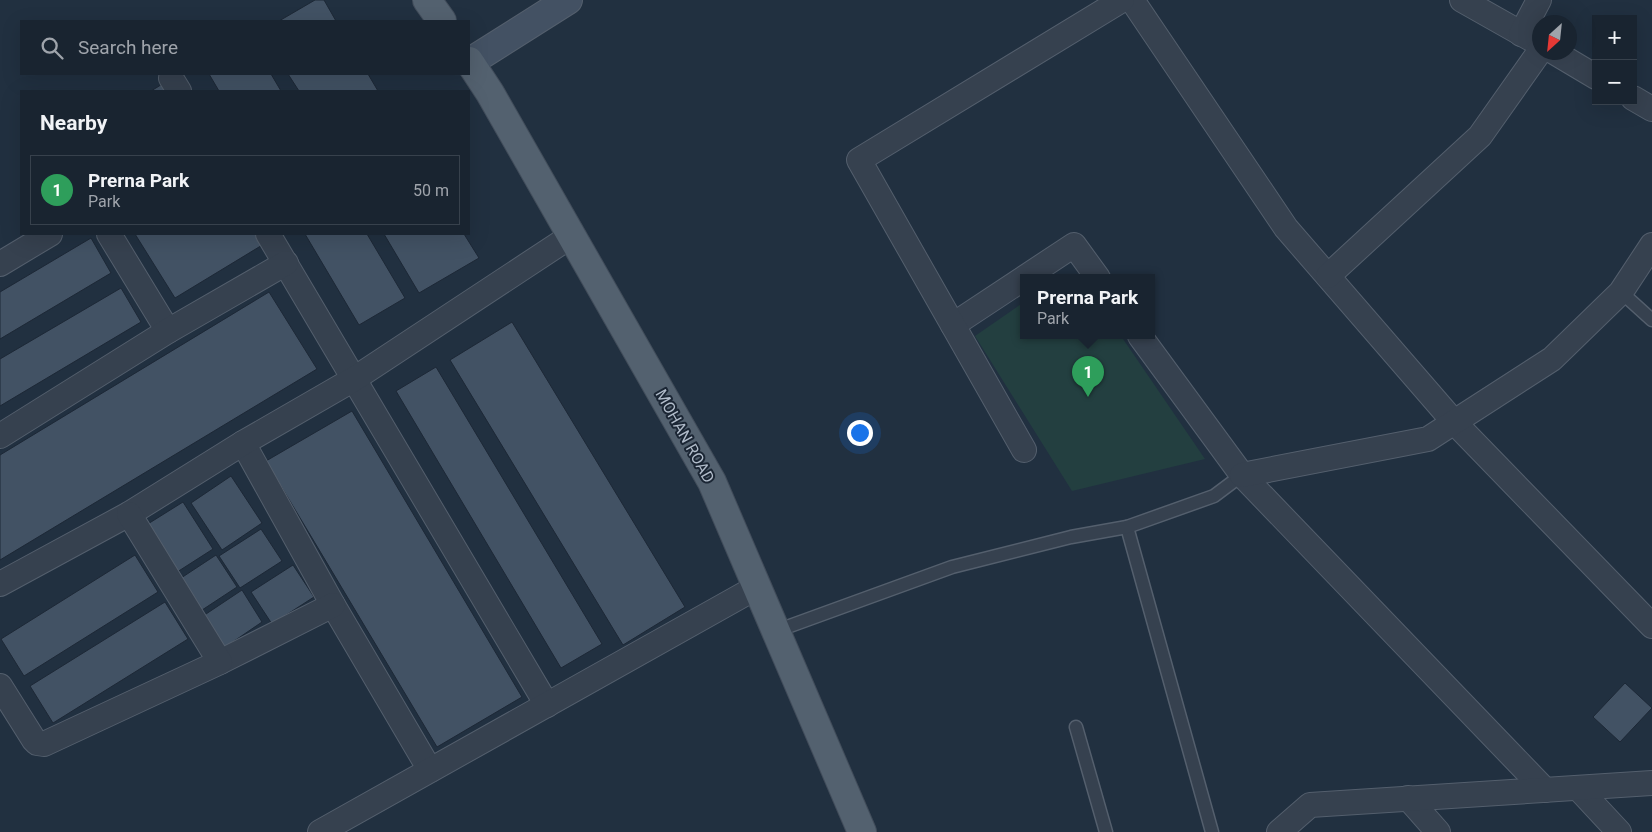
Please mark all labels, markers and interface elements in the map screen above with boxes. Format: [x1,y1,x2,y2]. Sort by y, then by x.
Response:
north arrow [1532,15,1577,60]
map controls [1592,15,1637,105]
button: + [1592,15,1637,60]
search box [20,20,470,75]
icon: search [38,34,66,62]
text: Search here [78,36,178,59]
button: − [1592,60,1637,105]
text: Nearby [40,111,107,135]
text: Prerna Park [88,169,189,192]
text: 1 [52,181,62,200]
text: 50 m [413,181,449,200]
text: Park [88,192,120,211]
popup [1020,274,1155,339]
text: Prerna Park [1037,286,1138,309]
text: Park [1037,309,1069,328]
pin: 1 [1072,356,1104,397]
street label: MOHAN ROAD [651,386,719,486]
your location [847,420,873,446]

